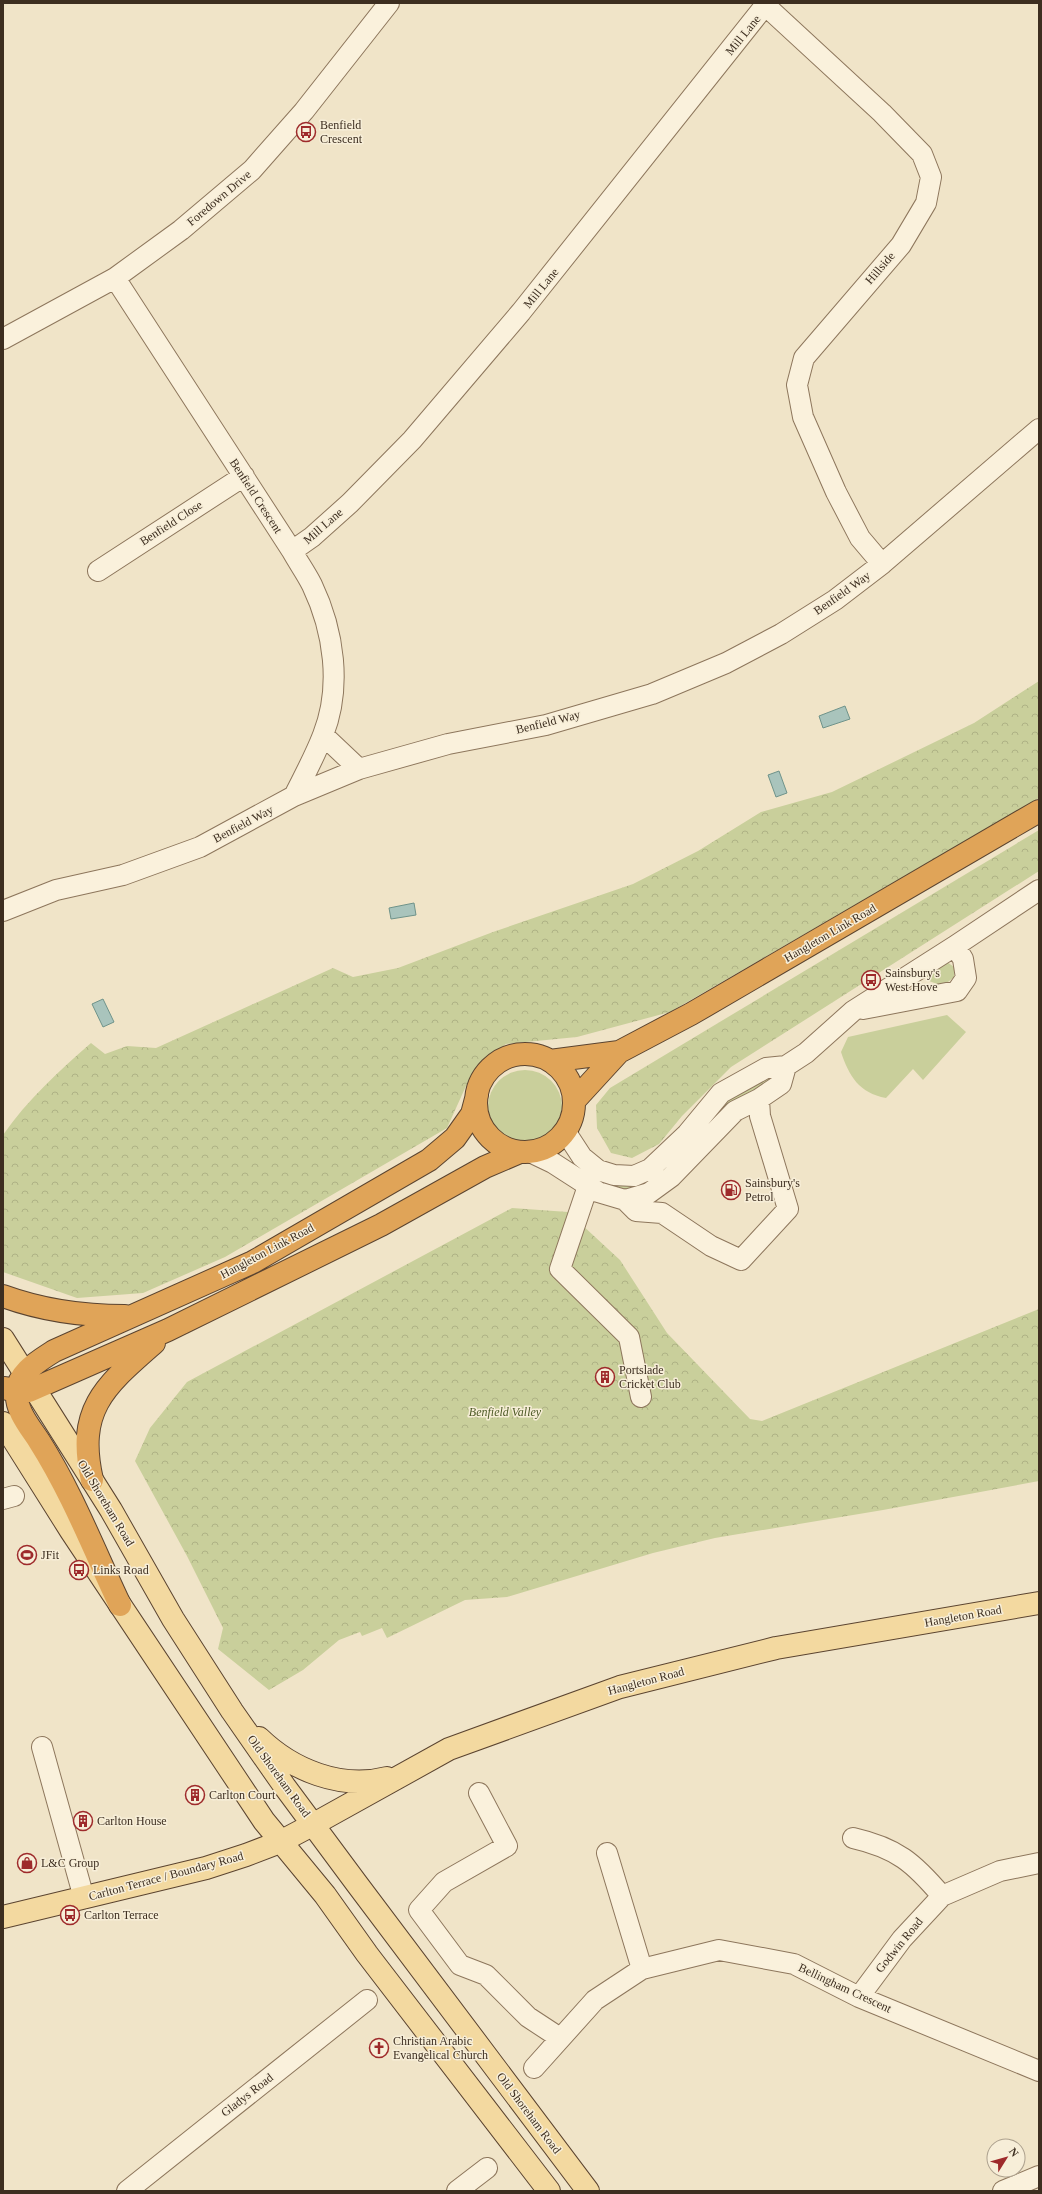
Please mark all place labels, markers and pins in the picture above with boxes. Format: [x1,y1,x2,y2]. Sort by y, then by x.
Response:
place label: Benfield Crescent [320,118,363,146]
bus stop icon: Benfield Crescent [295,121,317,143]
place label: Sainsbury's West Hove [885,966,940,994]
bus stop icon: Sainsbury's West Hove [860,969,882,991]
place label: Sainsbury's Petrol [745,1176,800,1204]
fuel station icon: Sainsbury's Petrol [720,1179,742,1201]
place label: Portslade Cricket Club [619,1363,681,1391]
building icon: Portslade Cricket Club [594,1366,616,1388]
sports icon: JFit [16,1544,38,1566]
place label: JFit [41,1548,60,1562]
bus stop icon: Links Road [68,1559,90,1581]
place label: Links Road [93,1563,149,1577]
building icon: Carlton Court [184,1784,206,1806]
place label: Carlton Court [209,1788,276,1802]
building icon: Carlton House [72,1810,94,1832]
place label: Carlton House [97,1814,167,1828]
shop icon: L&C Group [16,1852,38,1874]
place label: L&C Group [41,1856,99,1870]
bus stop icon: Carlton Terrace [59,1904,81,1926]
place label: Carlton Terrace [84,1908,159,1922]
place label: Christian Arabic Evangelical Church [393,2034,488,2062]
church icon: Christian Arabic Evangelical Church [368,2037,390,2059]

